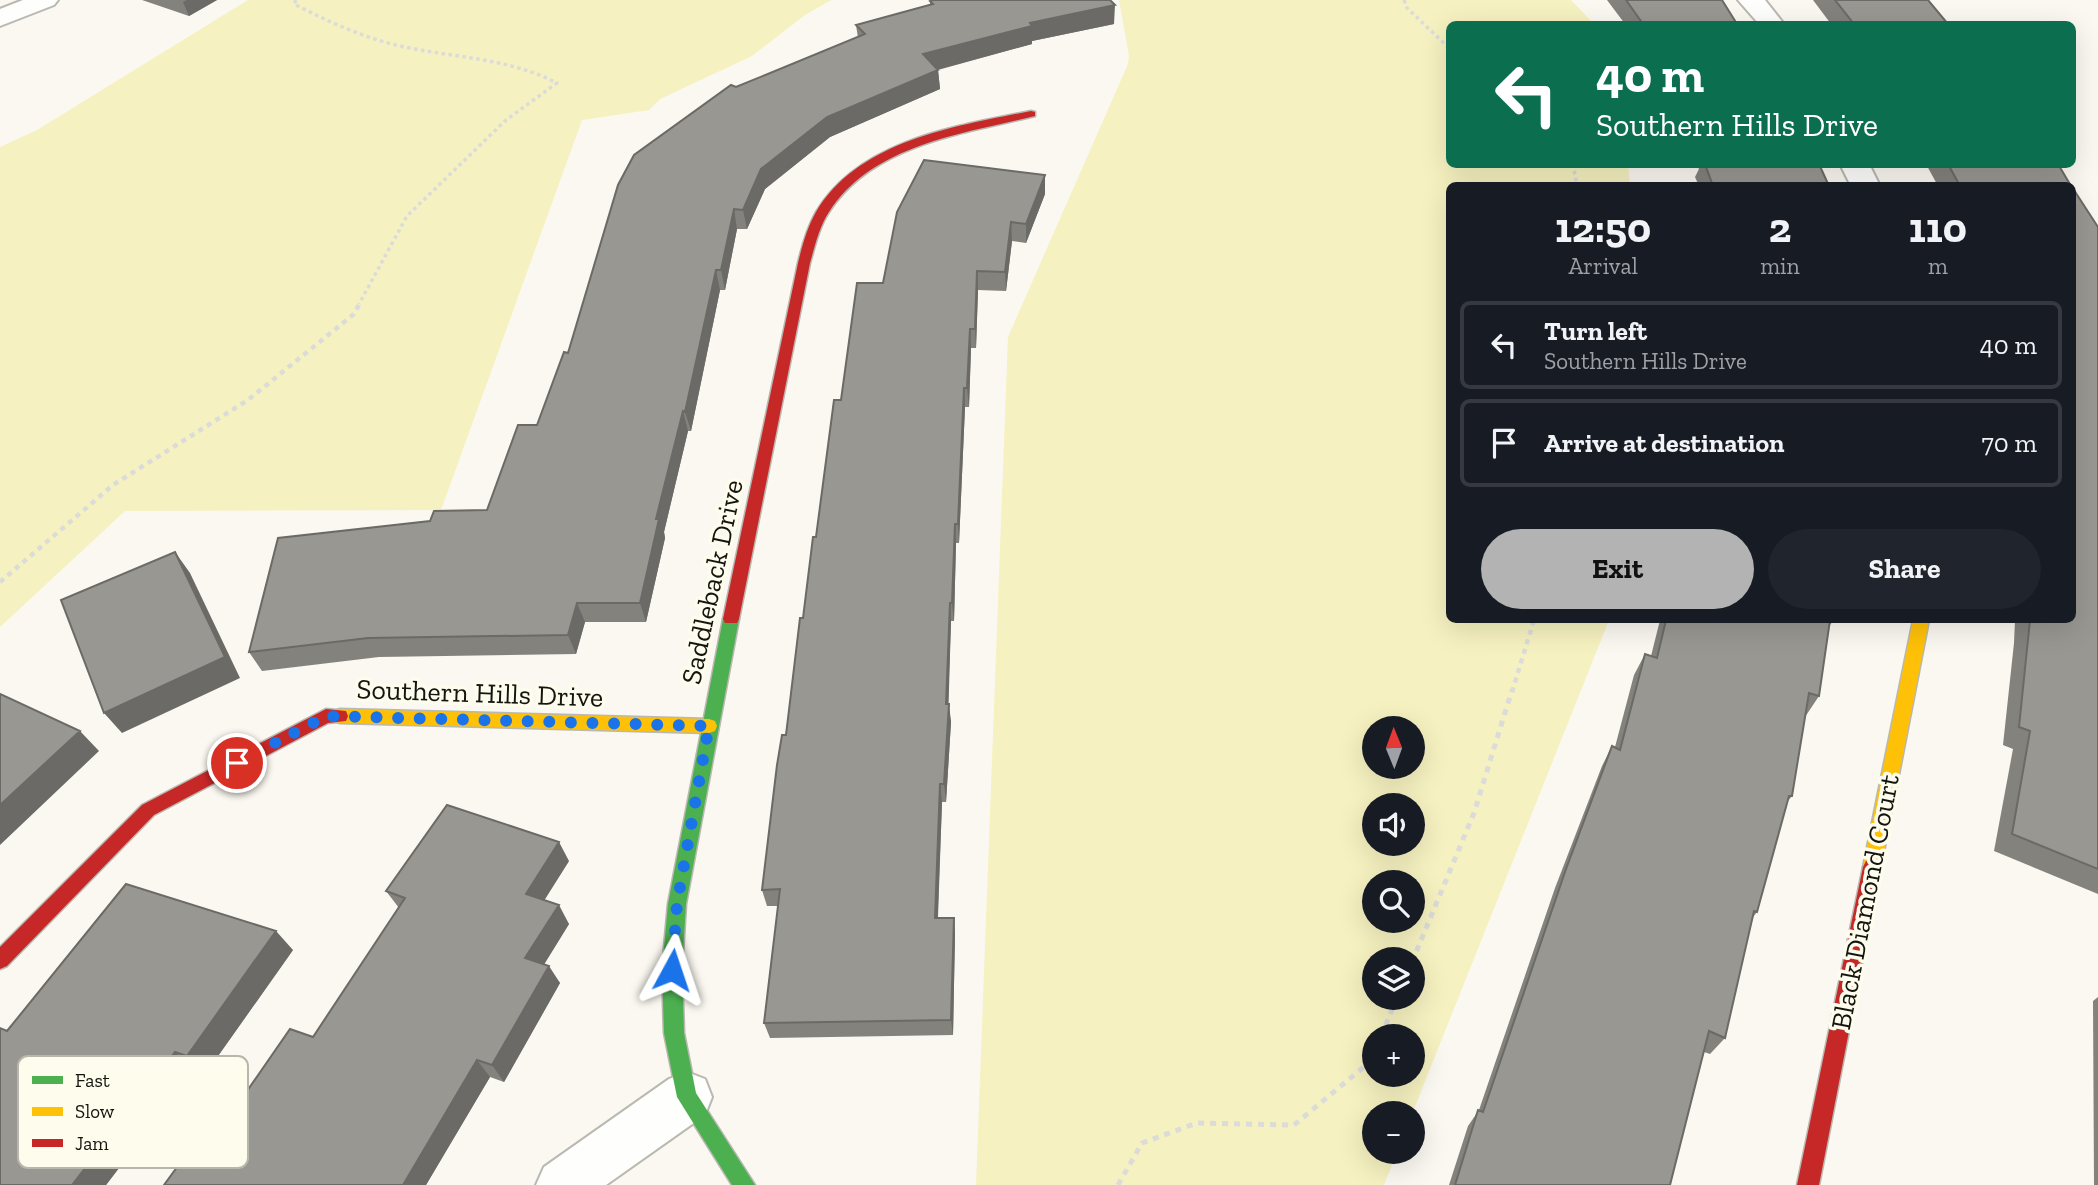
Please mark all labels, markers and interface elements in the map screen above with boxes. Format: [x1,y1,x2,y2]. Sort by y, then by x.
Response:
text: 40 m [1596,46,1704,105]
icon: left [1481,49,1572,140]
text: Southern Hills Drive [1596,106,1878,144]
text: 12:50 [1555,202,1651,253]
text: 2 [1769,202,1791,253]
text: 110 [1909,202,1967,253]
text: Arrival [1568,252,1638,280]
text: min [1760,252,1800,280]
text: m [1928,252,1948,280]
text: Turn left [1544,315,1647,347]
icon: left [1485,326,1523,364]
text: 40 m [1980,329,2037,361]
text: Southern Hills Drive [1544,347,1747,375]
icon: arrive [1485,424,1523,462]
text: Arrive at destination [1544,427,1784,459]
text: 70 m [1981,427,2037,459]
street label: Saddleback Drive [674,477,750,687]
button: Exit [1481,529,1754,609]
button: Share [1768,529,2041,609]
street label: Southern Hills Drive [356,672,604,714]
north arrow [1362,716,1424,779]
map controls [1362,716,1425,1164]
pin [207,733,267,793]
icon: arrive [218,744,256,782]
street label: Black Diamond Court [1824,771,1906,1032]
button: sound [1362,793,1425,856]
button: search [1362,870,1425,933]
position arrow [635,933,709,1007]
button: layers [1362,947,1425,1010]
button: + [1362,1024,1425,1087]
legend [18,1056,248,1168]
text: Fast [75,1069,110,1092]
text: Slow [75,1100,115,1123]
button: − [1362,1101,1425,1164]
text: Jam [75,1132,109,1155]

